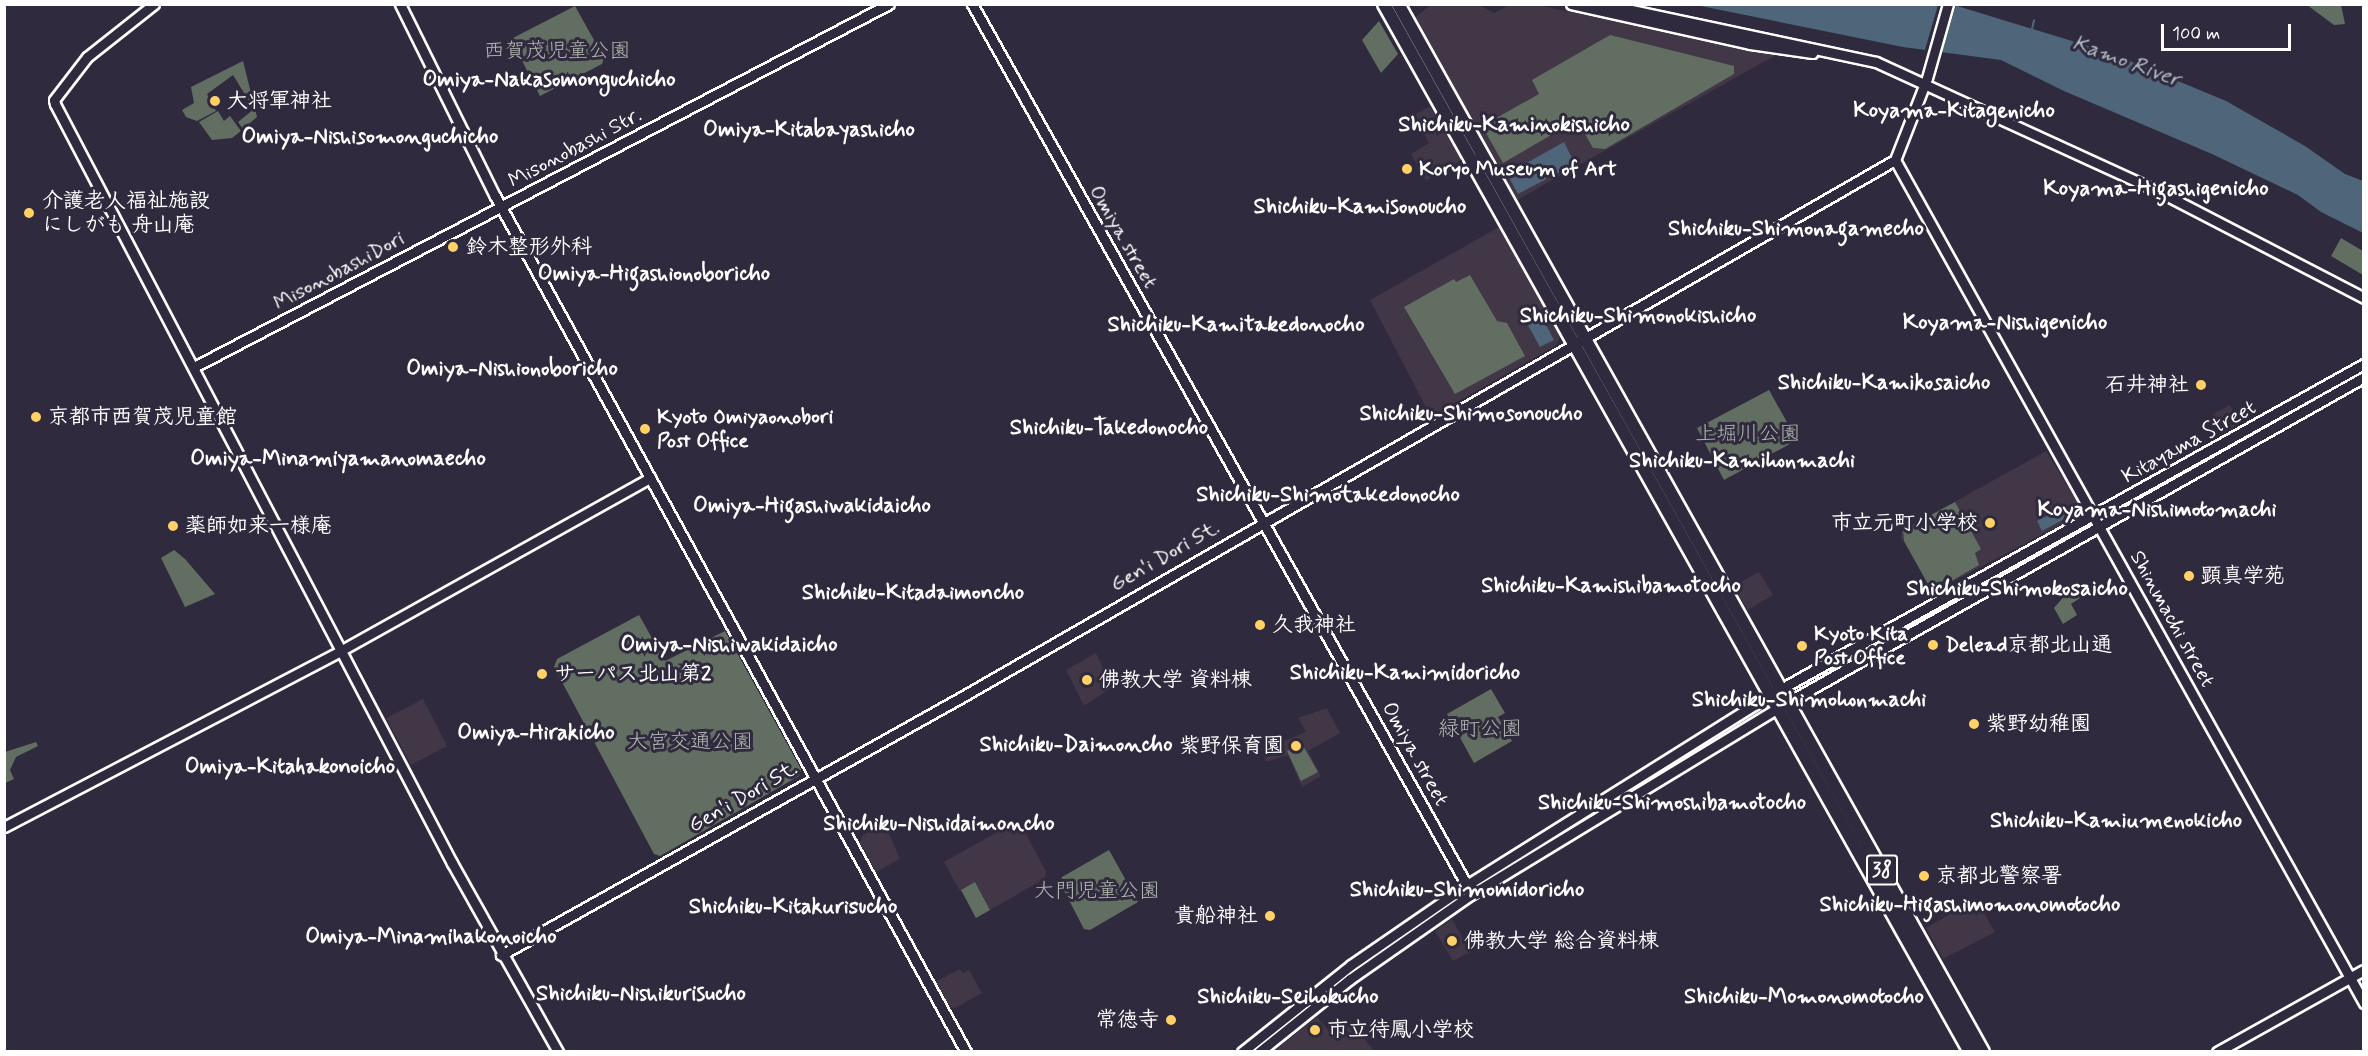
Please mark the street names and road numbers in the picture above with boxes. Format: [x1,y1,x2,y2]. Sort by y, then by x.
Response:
street label: Misonobashi Str. [504,102,646,194]
street label: Omiya street [1083,181,1163,293]
street label: MisonobashiDori [269,226,409,316]
street label: Kitayama Street [2116,394,2262,490]
street label: Gen'i Dori St. [1108,516,1222,596]
street label: Shinmachi street [2124,546,2220,692]
street label: Omiya street [1376,698,1454,810]
street label: Gen'i Dori St. [686,757,800,837]
road number: 38 [1866,853,1898,887]

